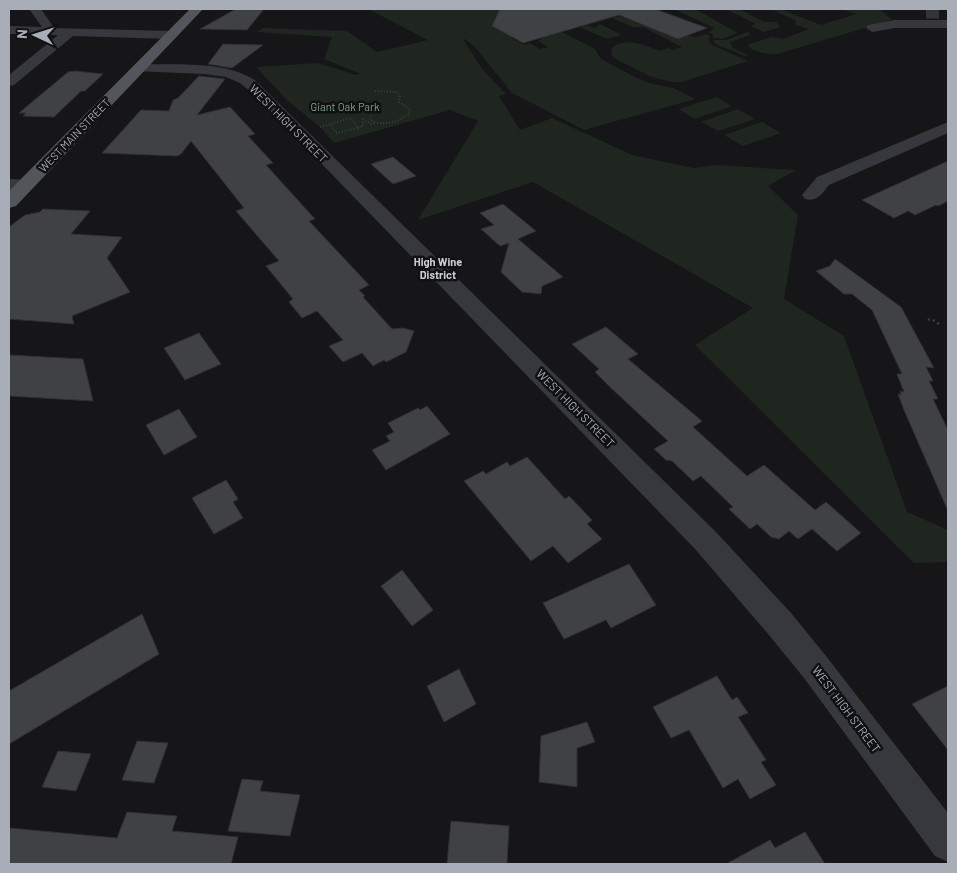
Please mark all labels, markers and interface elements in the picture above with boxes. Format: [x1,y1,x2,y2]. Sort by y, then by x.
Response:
north arrow [10,10,60,60]
text: N [13,29,30,39]
street label: WEST HIGH STREET [247,81,331,165]
street label: WEST MAIN STREET [36,96,112,174]
park label: Giant Oak Park [310,100,380,113]
district label: High Wine District [414,255,462,281]
street label: WEST HIGH STREET [534,366,618,450]
street label: WEST HIGH STREET [810,663,884,755]

